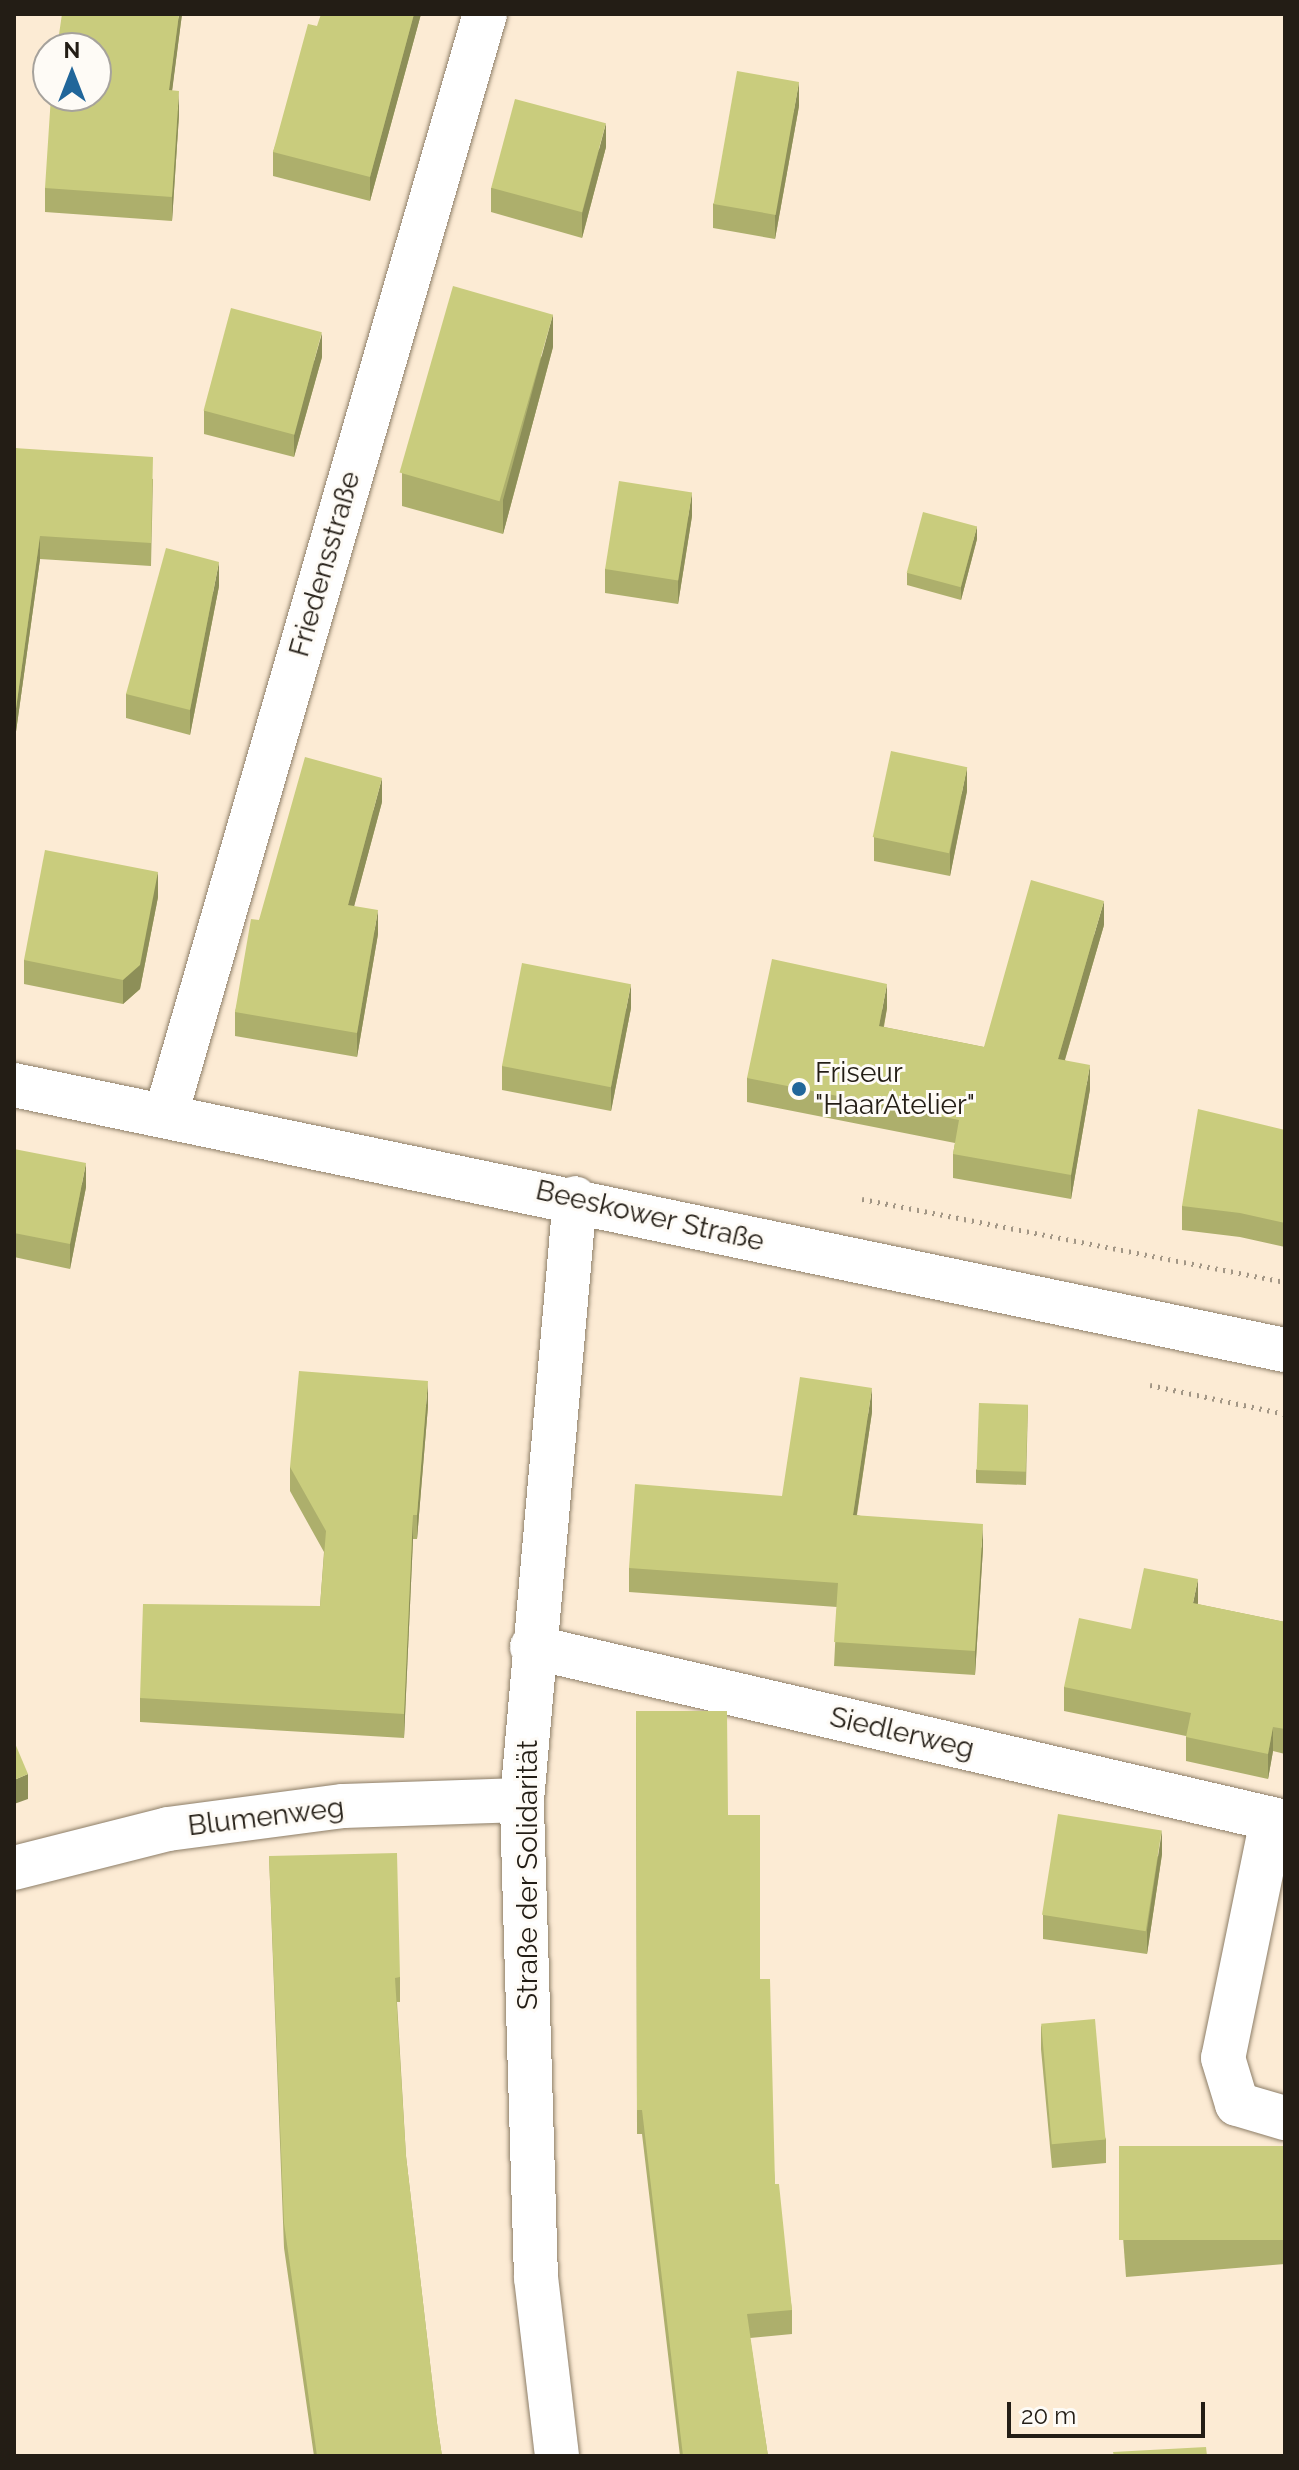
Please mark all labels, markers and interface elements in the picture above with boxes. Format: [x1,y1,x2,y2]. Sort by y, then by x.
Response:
north arrow [32,32,112,112]
text: N [64,37,80,63]
street label: Friedensstraße [282,467,368,661]
place label: Friseur "HaarAtelier" [815,1056,975,1122]
marker: Friseur "HaarAtelier" [790,1080,808,1098]
street label: Beeskower Straße [532,1173,768,1259]
street label: Siedlerweg [827,1700,977,1766]
street label: Straße der Solidarität [511,1740,545,2010]
street label: Blumenweg [186,1791,346,1843]
scale bar [1011,2386,1209,2436]
text: 20 m [1021,2401,1076,2430]

